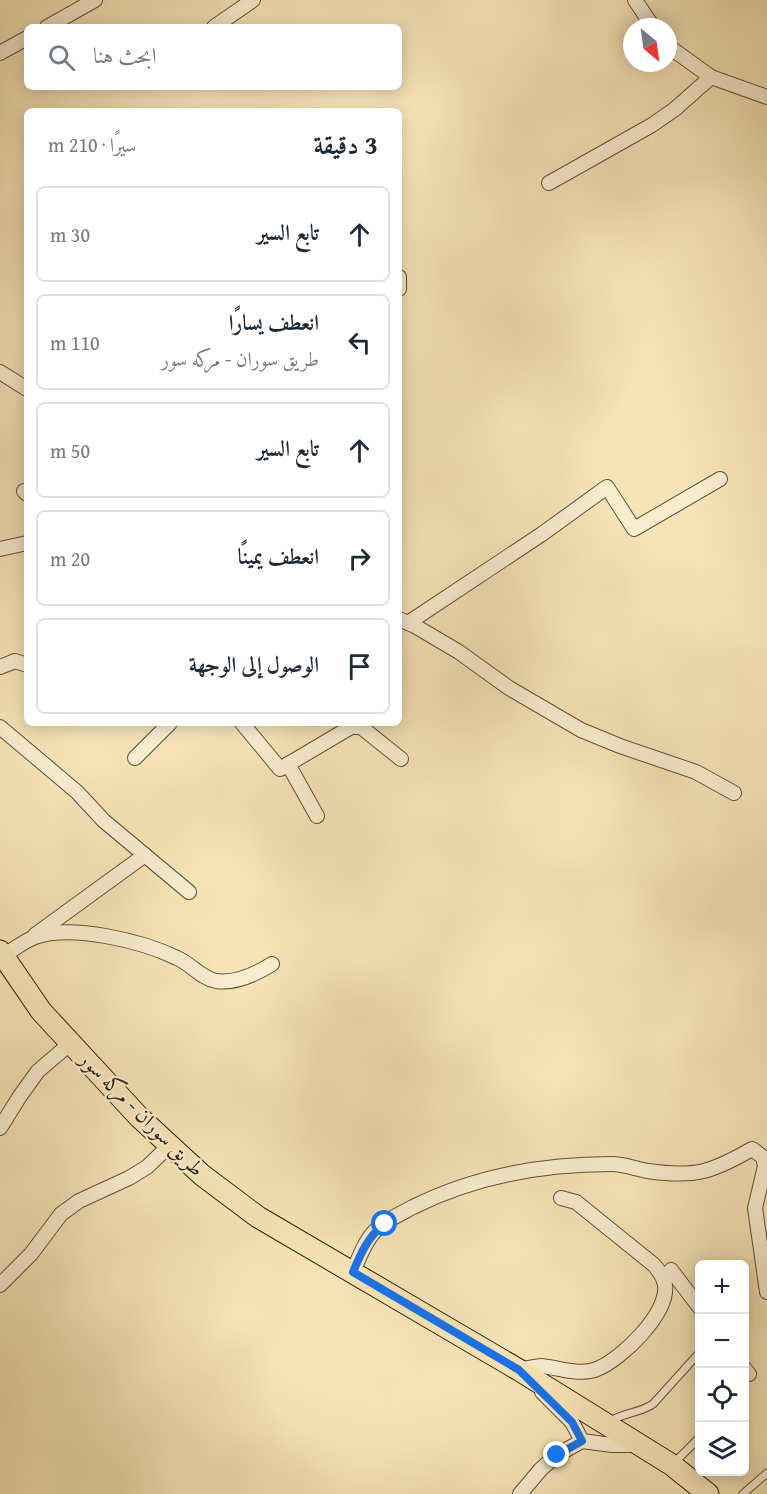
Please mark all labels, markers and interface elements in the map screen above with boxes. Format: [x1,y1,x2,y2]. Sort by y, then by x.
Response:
north arrow [623,18,677,72]
search box [24,24,402,90]
text: ابحث هنا [93,39,157,71]
icon: search [45,41,78,74]
text: 3 دقيقة [313,125,378,164]
text: سيرًا · 210 m [48,130,136,159]
text: تابع السير [257,216,319,248]
icon: ahead [343,218,376,251]
text: 30 m [50,220,90,249]
text: انعطف يسارًا [229,306,319,338]
icon: left [343,326,376,359]
text: 110 m [50,328,100,357]
text: طريق سوران - مركه سور [161,344,319,373]
text: تابع السير [257,432,319,464]
icon: ahead [343,434,376,467]
text: 50 m [50,436,90,465]
text: انعطف يمينًا [238,540,319,572]
icon: right [343,542,376,575]
text: 20 m [50,544,90,573]
text: الوصول إلى الوجهة [189,648,319,680]
icon: arrive [343,650,376,683]
street label: طريق سوران - مركه سور [71,1043,212,1183]
route start [371,1210,397,1236]
map controls [695,1260,749,1476]
button: + [695,1260,749,1314]
button: − [695,1314,749,1368]
button: locate [695,1368,749,1422]
button: layers [695,1422,749,1476]
route end [543,1441,569,1467]

